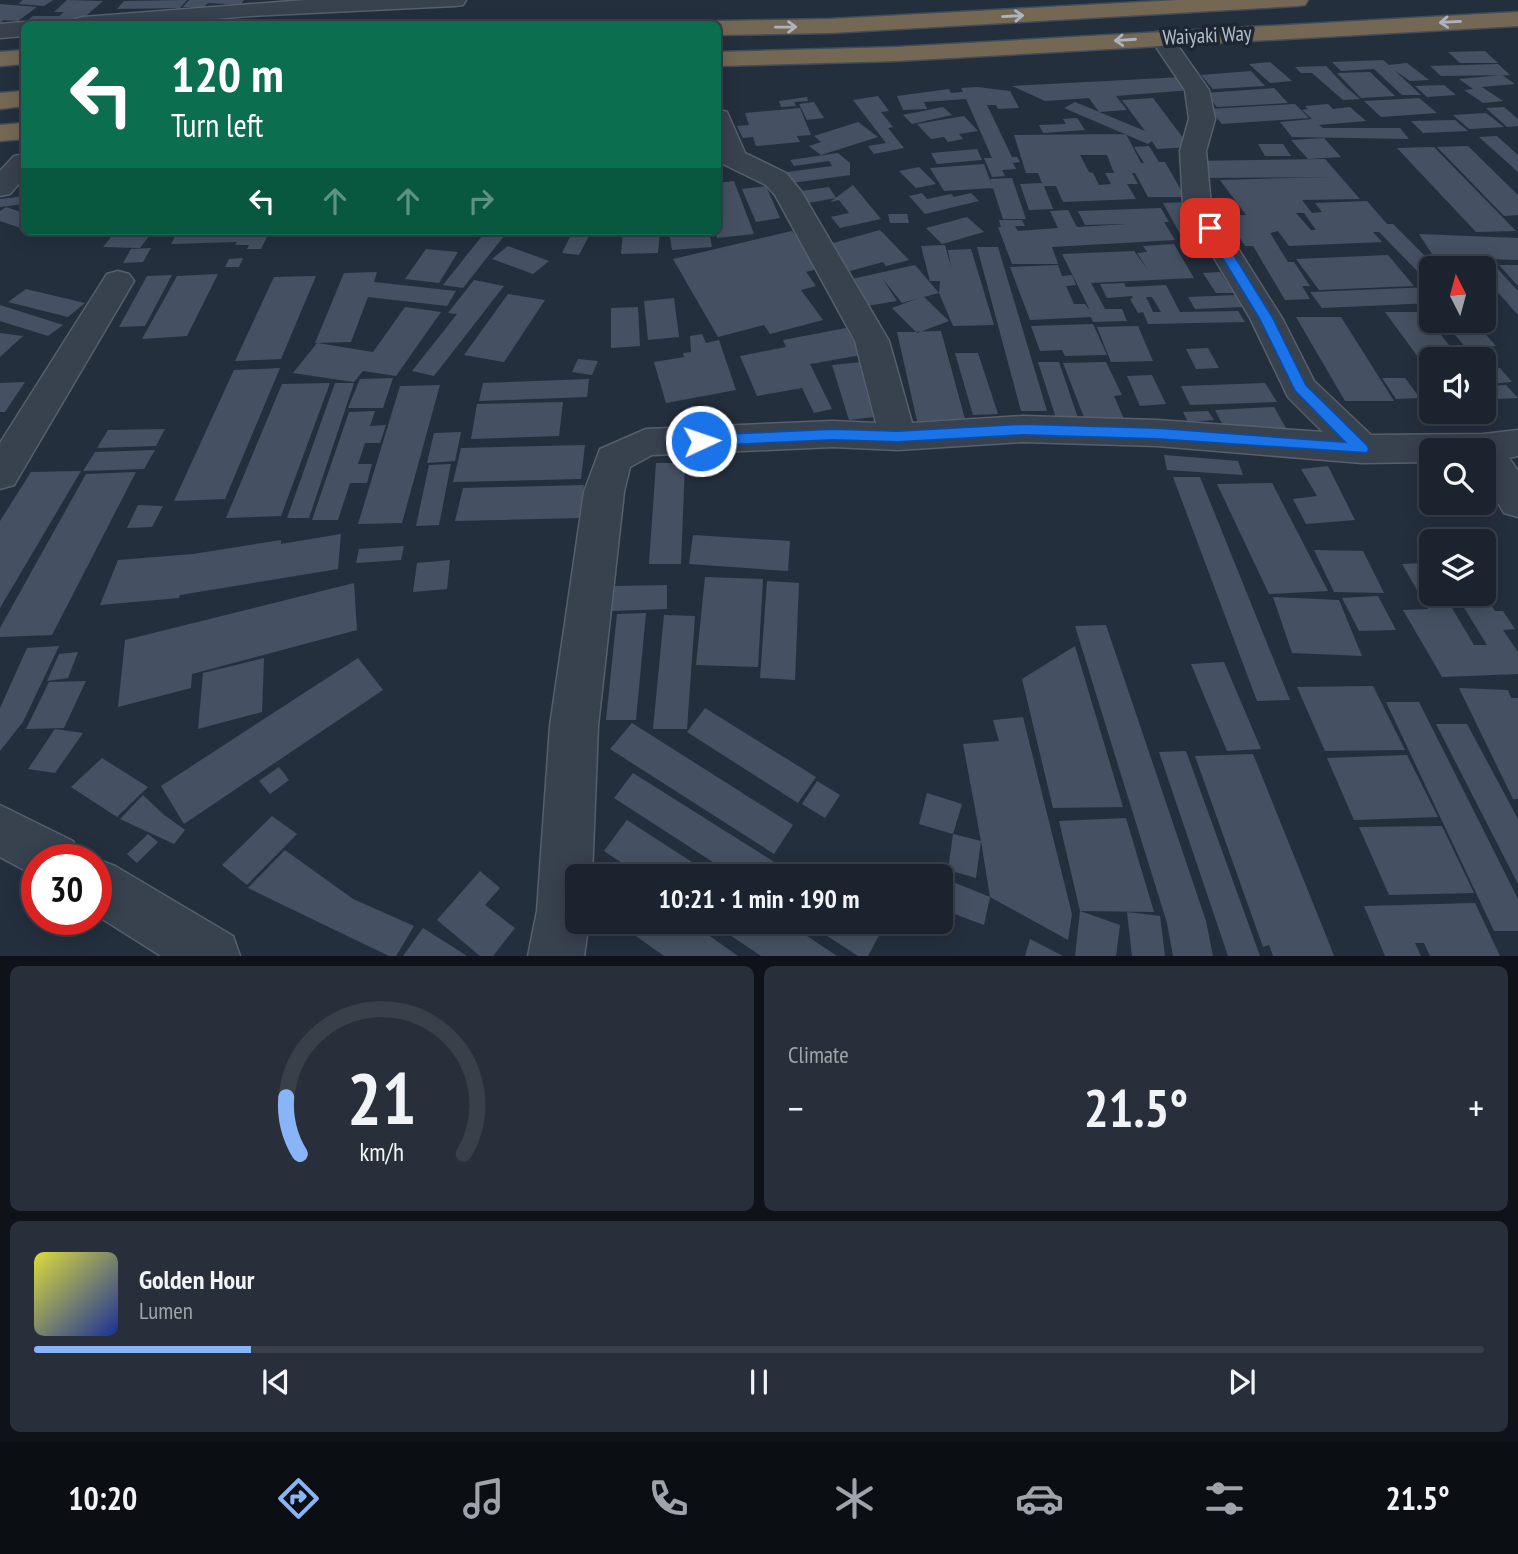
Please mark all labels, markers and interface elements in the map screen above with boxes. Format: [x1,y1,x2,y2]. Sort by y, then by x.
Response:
one-way arrow [1001,9,1024,22]
one-way arrow [1439,16,1462,29]
street label: Waiyaki Way [1162,19,1252,51]
one-way arrow [774,20,797,33]
one-way arrow [1114,34,1137,47]
text: 120 m [171,42,284,106]
icon: left [56,49,147,140]
text: Turn left [171,104,263,146]
icon: left [243,182,281,220]
icon: ahead [316,182,354,220]
icon: ahead [389,182,427,220]
icon: right [462,182,500,220]
pin [1180,198,1240,258]
icon: arrive [1191,209,1229,247]
north arrow [1419,256,1496,332]
map controls [1419,256,1496,606]
button: sound [1419,347,1496,424]
position arrow [664,404,738,478]
button: search [1419,438,1496,515]
button: layers [1419,529,1496,606]
speed limit sign: 30 [21,844,112,935]
text: 10:21 · 1 min · 190 m [659,882,859,915]
text: Climate [788,1040,849,1069]
text: 21 [347,1051,417,1145]
text: 21.5° [1084,1074,1188,1141]
text: − [788,1083,804,1132]
text: + [1468,1083,1484,1132]
text: km/h [360,1136,404,1168]
text: Golden Hour [139,1263,254,1296]
text: Lumen [139,1296,193,1325]
icon: previous [257,1363,295,1401]
icon: pause [740,1363,778,1401]
icon: next [1223,1363,1261,1401]
icon: directions [274,1474,323,1523]
icon: music [459,1474,508,1523]
icon: phone [644,1474,693,1523]
icon: climate [830,1474,879,1523]
icon: car [1015,1474,1064,1523]
icon: filters [1200,1474,1249,1523]
text: 10:20 [68,1477,137,1519]
text: 21.5° [1385,1477,1450,1519]

